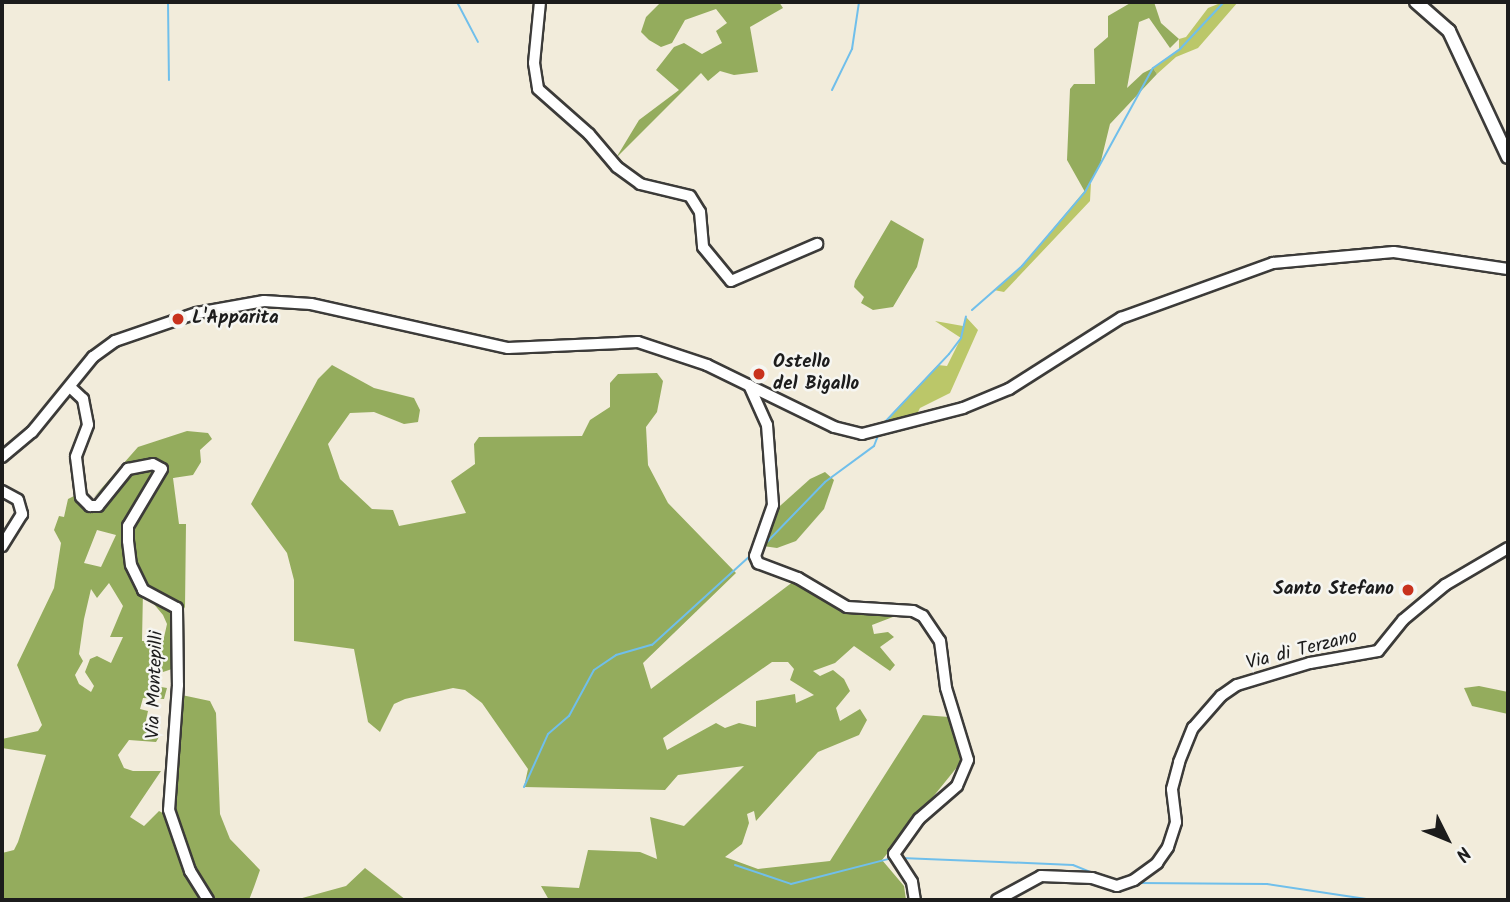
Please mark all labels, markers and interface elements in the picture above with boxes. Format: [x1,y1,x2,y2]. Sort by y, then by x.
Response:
place label: L'Apparita [192,308,279,330]
marker: L'Apparita [170,311,186,327]
place label: Ostello del Bigallo [773,352,859,396]
marker: Ostello del Bigallo [751,366,767,382]
place label: Santo Stefano [1273,579,1394,601]
marker: Santo Stefano [1400,582,1416,598]
street label: Via di Terzano [1244,626,1360,676]
street label: Via Montepilli [143,631,169,739]
north arrow [1412,804,1482,874]
text: N [1447,839,1477,868]

